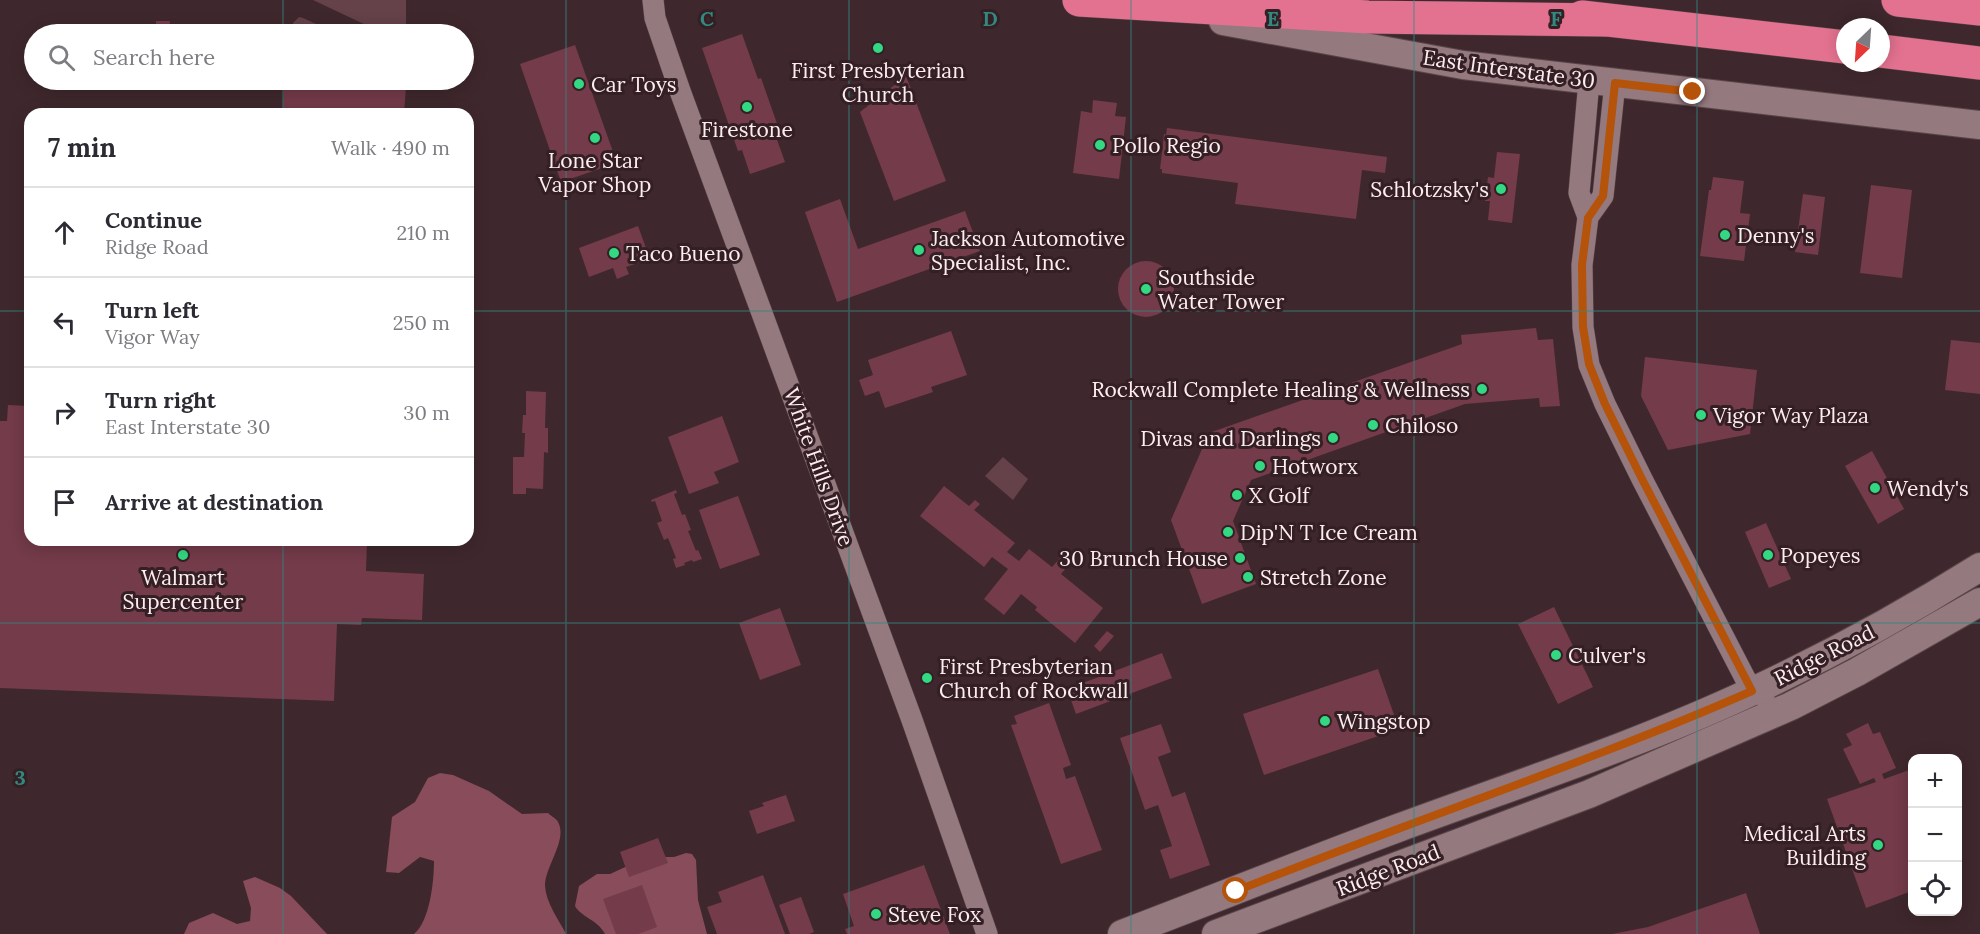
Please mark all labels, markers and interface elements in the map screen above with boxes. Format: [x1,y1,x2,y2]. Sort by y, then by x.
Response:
text: C [700,6,714,31]
text: D [982,6,998,31]
text: E [1267,6,1279,31]
text: F [1550,6,1562,31]
north arrow [1836,18,1890,72]
search box [24,24,474,90]
icon: search [45,41,78,74]
marker: First Presbyterian Church [871,41,885,55]
text: Search here [93,43,215,71]
street label: East Interstate 30 [1421,44,1597,94]
place label: First Presbyterian Church [791,57,965,108]
place label: Car Toys [591,71,676,98]
marker: Car Toys [572,77,586,91]
route end [1679,78,1705,104]
marker: Firestone [740,100,754,114]
place label: Firestone [701,116,793,143]
text: 7 min [48,131,116,164]
marker: Lone Star Vapor Shop [588,131,602,145]
place label: Pollo Regio [1112,132,1221,159]
text: Walk · 490 m [331,135,450,160]
marker: Pollo Regio [1093,138,1107,152]
place label: Lone Star Vapor Shop [538,147,651,198]
place label: Schlotzsky's [1370,176,1489,203]
marker: Schlotzsky's [1494,182,1508,196]
text: Continue [105,206,202,234]
icon: ahead [48,216,81,249]
text: 210 m [396,220,450,245]
place label: Denny's [1737,222,1815,249]
place label: Jackson Automotive Specialist, Inc. [930,225,1125,276]
marker: Denny's [1718,228,1732,242]
text: Ridge Road [105,234,209,259]
place label: Taco Bueno [626,240,741,267]
marker: Jackson Automotive Specialist, Inc. [912,243,926,257]
marker: Taco Bueno [607,246,621,260]
place label: Southside Water Tower [1158,264,1284,315]
marker: Southside Water Tower [1139,282,1153,296]
text: Turn left [105,296,199,324]
icon: left [48,306,81,339]
text: 250 m [393,310,450,335]
text: Vigor Way [105,324,200,349]
place label: Rockwall Complete Healing & Wellness [1091,376,1470,403]
marker: Rockwall Complete Healing & Wellness [1475,382,1489,396]
street label: White Hills Drive [778,384,860,550]
text: Turn right [105,386,216,414]
icon: right [48,396,81,429]
text: 30 m [403,400,450,425]
place label: Vigor Way Plaza [1712,402,1869,429]
marker: Vigor Way Plaza [1694,408,1708,422]
place label: Chiloso [1385,412,1458,439]
text: East Interstate 30 [105,414,270,439]
marker: Chiloso [1366,418,1380,432]
place label: Divas and Darlings [1140,425,1321,452]
marker: Divas and Darlings [1326,431,1340,445]
place label: Hotworx [1272,453,1358,480]
marker: Hotworx [1253,459,1267,473]
place label: Wendy's [1887,475,1969,502]
marker: Wendy's [1868,481,1882,495]
place label: X Golf [1249,482,1311,509]
icon: arrive [48,486,81,519]
text: Arrive at destination [105,488,323,516]
marker: X Golf [1230,488,1244,502]
place label: Dip'N T Ice Cream [1240,519,1418,546]
marker: Dip'N T Ice Cream [1221,525,1235,539]
place label: Popeyes [1780,542,1861,569]
place label: 30 Brunch House [1059,545,1228,572]
marker: Walmart Supercenter [176,548,190,562]
marker: Popeyes [1761,548,1775,562]
marker: 30 Brunch House [1233,551,1247,565]
place label: Walmart Supercenter [123,564,243,615]
place label: Stretch Zone [1260,564,1387,591]
marker: Stretch Zone [1241,570,1255,584]
street label: Ridge Road [1769,618,1879,692]
place label: Culver's [1568,642,1646,669]
marker: Culver's [1549,648,1563,662]
place label: First Presbyterian Church of Rockwall [939,653,1128,704]
marker: First Presbyterian Church of Rockwall [920,671,934,685]
place label: Wingstop [1337,708,1430,735]
marker: Wingstop [1318,714,1332,728]
map controls [1908,754,1962,916]
button: + [1908,754,1962,808]
text: 3 [14,765,26,790]
button: − [1908,808,1962,862]
place label: Medical Arts Building [1744,820,1866,871]
street label: Ridge Road [1332,838,1444,902]
marker: Medical Arts Building [1871,838,1885,852]
button: locate [1908,862,1962,916]
route start [1222,877,1248,903]
place label: Steve Fox [888,901,981,928]
marker: Steve Fox [869,907,883,921]

